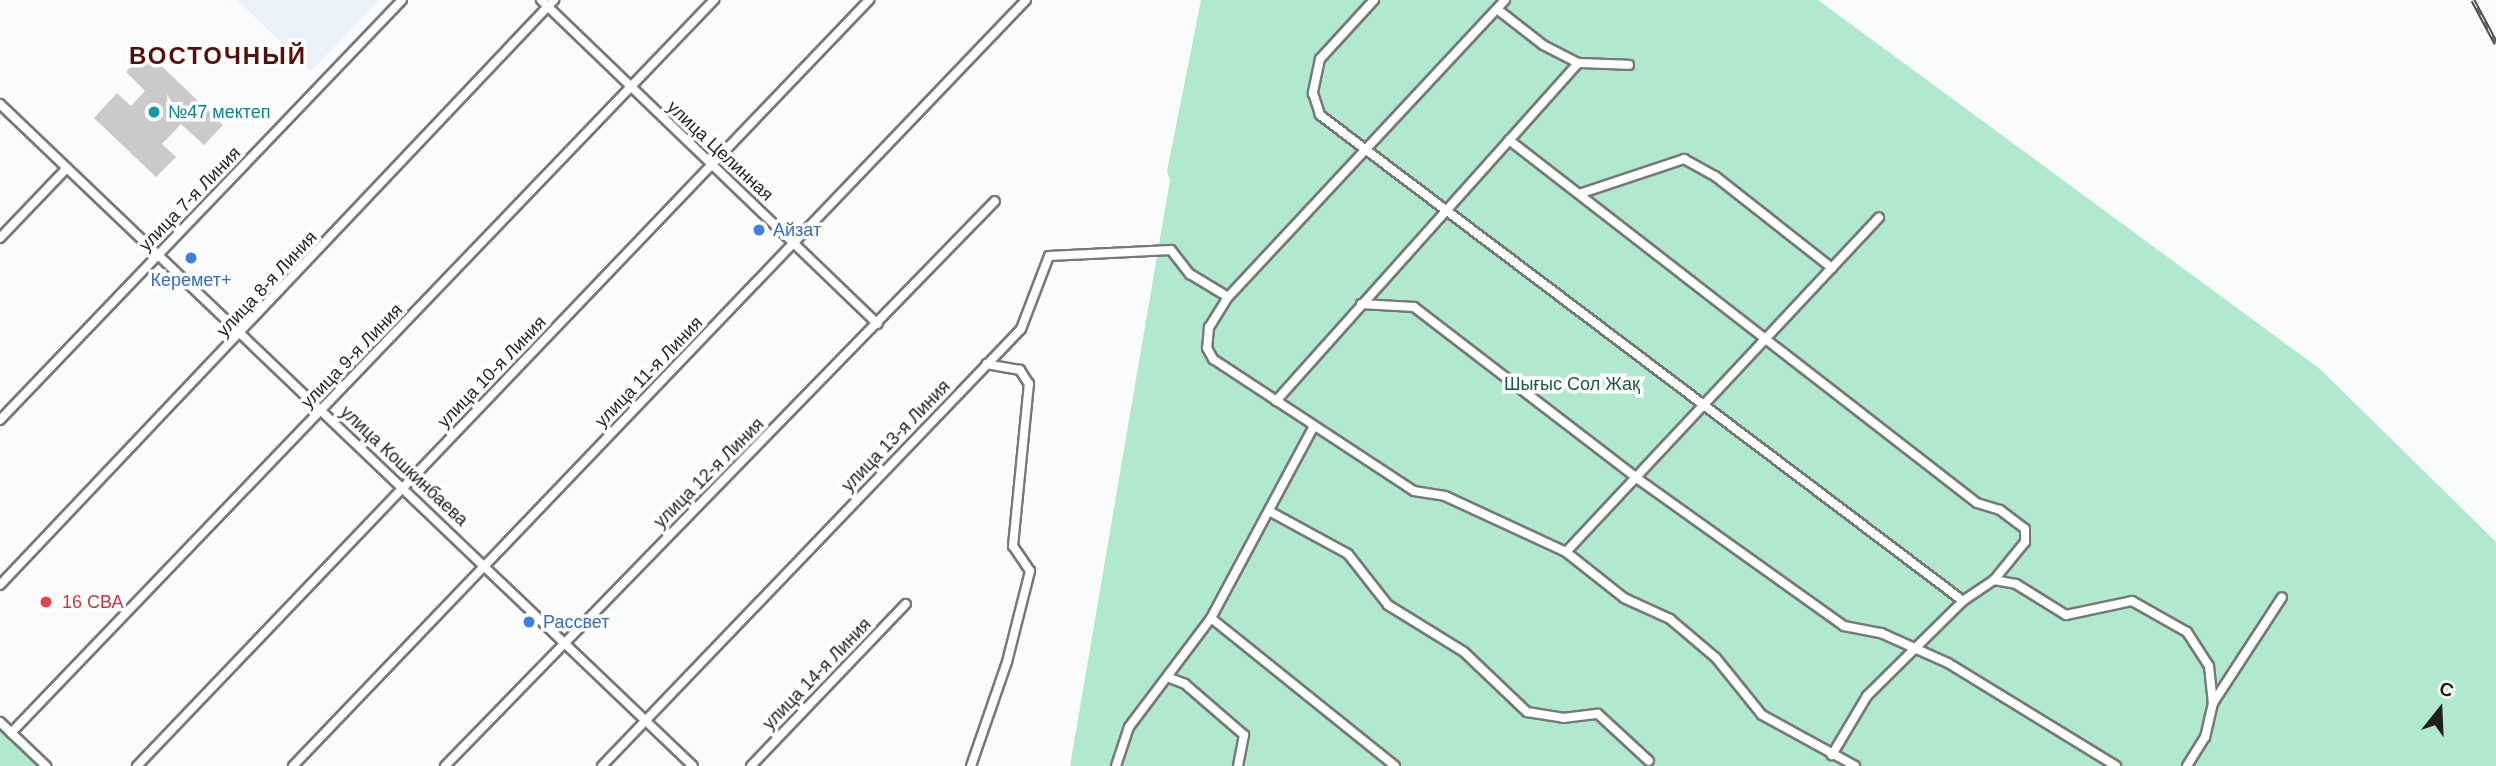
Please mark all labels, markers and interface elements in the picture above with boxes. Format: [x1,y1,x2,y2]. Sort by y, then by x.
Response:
district label: ВОСТОЧНЫЙ [130,42,306,70]
street label: улица Целинная [662,96,778,206]
place label: №47 мектеп [168,101,271,123]
marker: №47 мектеп [146,104,162,120]
street label: улица 7-я Линия [135,142,245,256]
place label: Айзат [773,219,821,241]
marker: Айзат [751,222,767,238]
street label: улица 8-я Линия [212,227,322,341]
marker: Керемет+ [183,250,199,266]
place label: Керемет+ [150,269,232,291]
street label: улица 9-я Линия [297,299,407,413]
street label: улица 10-я Линия [433,312,551,432]
street label: улица 11-я Линия [591,312,707,432]
park label: Шығыс Сол Жақ [1504,373,1640,395]
street label: улица 13-я Линия [837,376,955,496]
street label: улица Кошкинбаева [336,401,472,531]
street label: улица 12-я Линия [649,413,769,533]
place label: 16 СВА [62,591,123,613]
marker: 16 СВА [36,592,56,612]
place label: Рассвет [543,611,609,633]
marker: Рассвет [521,614,537,630]
street label: улица 14-я Линия [758,614,876,734]
north arrow [2405,675,2475,745]
text: С [2437,677,2456,702]

